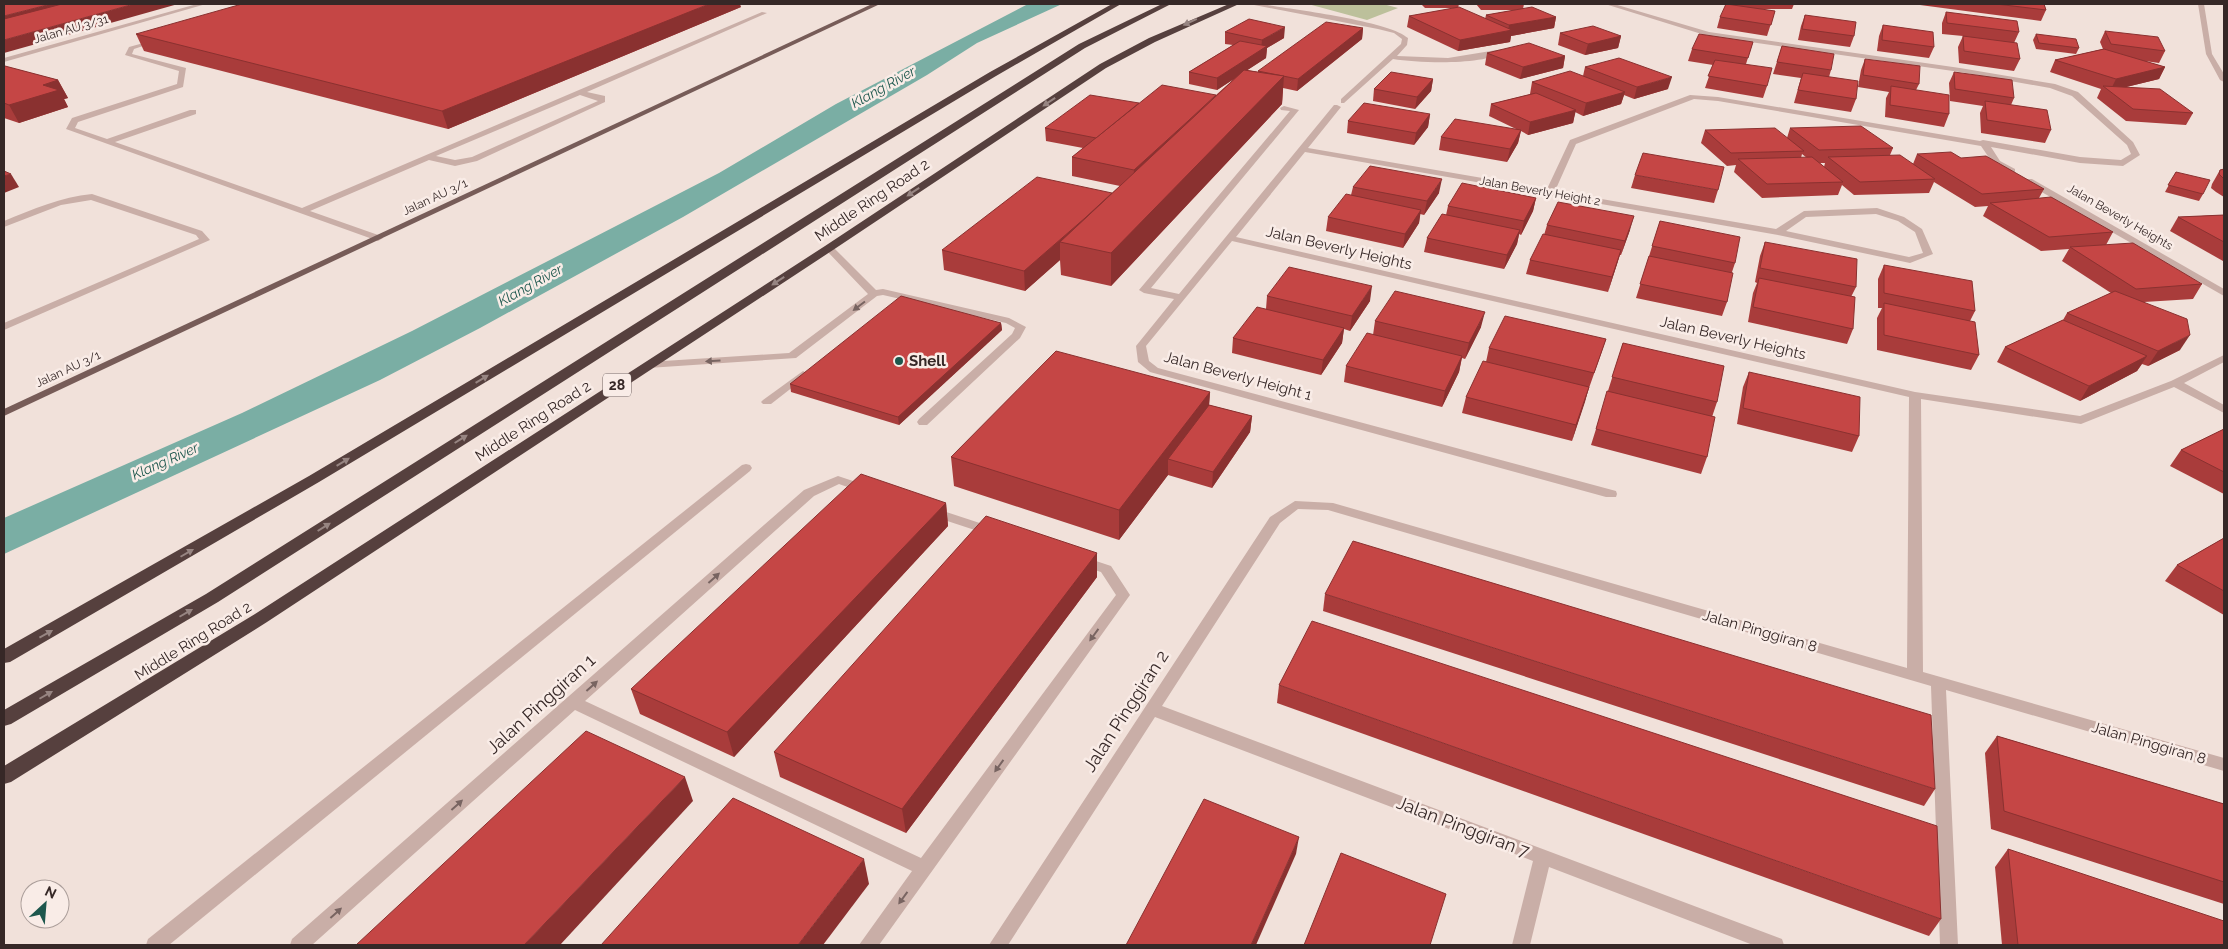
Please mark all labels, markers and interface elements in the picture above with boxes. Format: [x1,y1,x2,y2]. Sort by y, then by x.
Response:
street label: Jalan AU 3/31 [32,12,110,46]
one-way arrow [1183,18,1197,26]
water label: Klang River [848,62,919,111]
one-way arrow [1042,97,1055,107]
street label: Middle Ring Road 2 [811,155,933,245]
street label: Jalan Beverly Height 2 [1478,173,1602,209]
street label: Jalan AU 3/1 [400,176,470,218]
street label: Jalan Beverly Heights [2065,181,2175,253]
one-way arrow [907,187,920,197]
street label: Jalan Beverly Heights [1264,222,1414,274]
water label: Klang River [495,260,566,309]
one-way arrow [771,276,784,286]
one-way arrow [853,300,866,311]
street label: Jalan Beverly Heights [1658,312,1808,364]
street label: Jalan AU 3/1 [33,348,103,390]
street label: Jalan Beverly Height 1 [1162,348,1314,405]
place label: Shell [909,352,946,370]
marker: Shell [893,355,905,367]
one-way arrow [705,357,721,365]
road number: 28 [603,374,631,396]
one-way arrow [476,375,489,384]
street label: Middle Ring Road 2 [472,377,594,465]
one-way arrow [454,435,468,444]
water label: Klang River [129,439,202,483]
one-way arrow [336,458,349,467]
one-way arrow [317,522,331,531]
one-way arrow [181,549,194,558]
one-way arrow [707,572,719,584]
street label: Middle Ring Road 2 [131,598,255,684]
street label: Jalan Pinggiran 8 [1701,606,1819,656]
one-way arrow [180,608,193,617]
one-way arrow [1089,628,1099,642]
one-way arrow [40,629,53,638]
street label: Jalan Pinggiran 2 [1079,646,1173,775]
street label: Jalan Pinggiran 1 [482,649,599,758]
one-way arrow [585,680,597,692]
one-way arrow [39,690,52,699]
street label: Jalan Pinggiran 8 [2090,718,2208,768]
one-way arrow [993,759,1004,772]
street label: Jalan Pinggiran 7 [1394,792,1533,862]
one-way arrow [451,799,463,811]
north arrow [20,879,70,929]
text: N [42,883,59,902]
one-way arrow [898,891,908,905]
one-way arrow [329,907,341,919]

